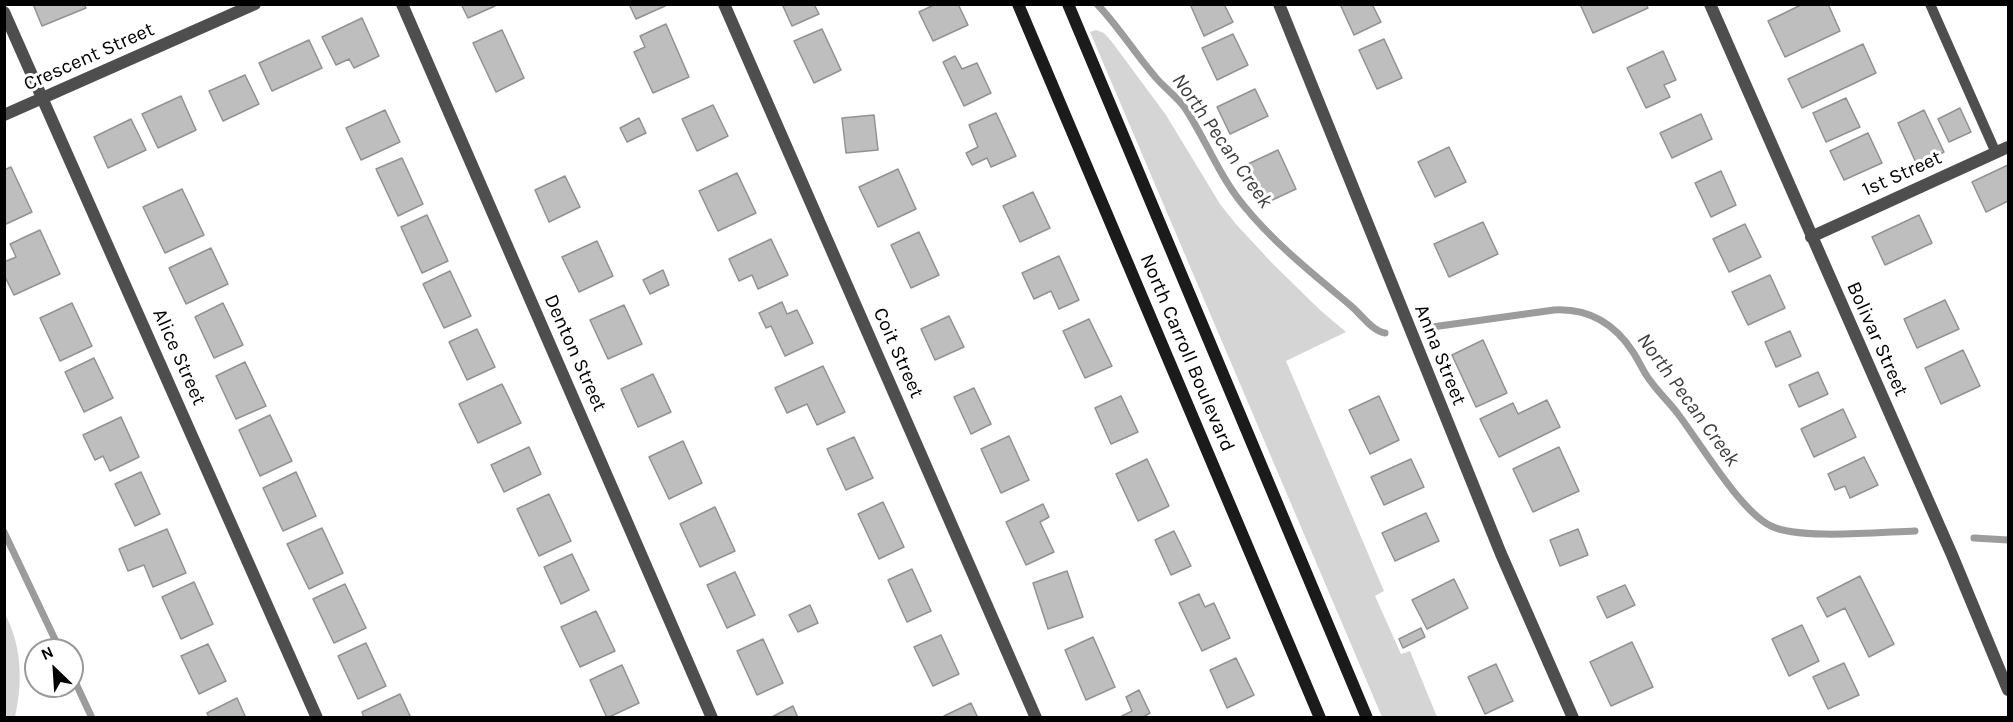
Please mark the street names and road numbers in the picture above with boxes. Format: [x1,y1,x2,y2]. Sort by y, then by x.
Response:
street label: Crescent Street [20,18,158,96]
street label: 1st Street [1859,146,1945,202]
street label: North Carroll Boulevard [1134,251,1240,455]
street label: Bolivar Street [1841,278,1913,400]
street label: Denton Street [538,291,612,415]
street label: Anna Street [1409,301,1471,409]
street label: Coit Street [867,304,929,402]
street label: Alice Street [147,305,211,409]

